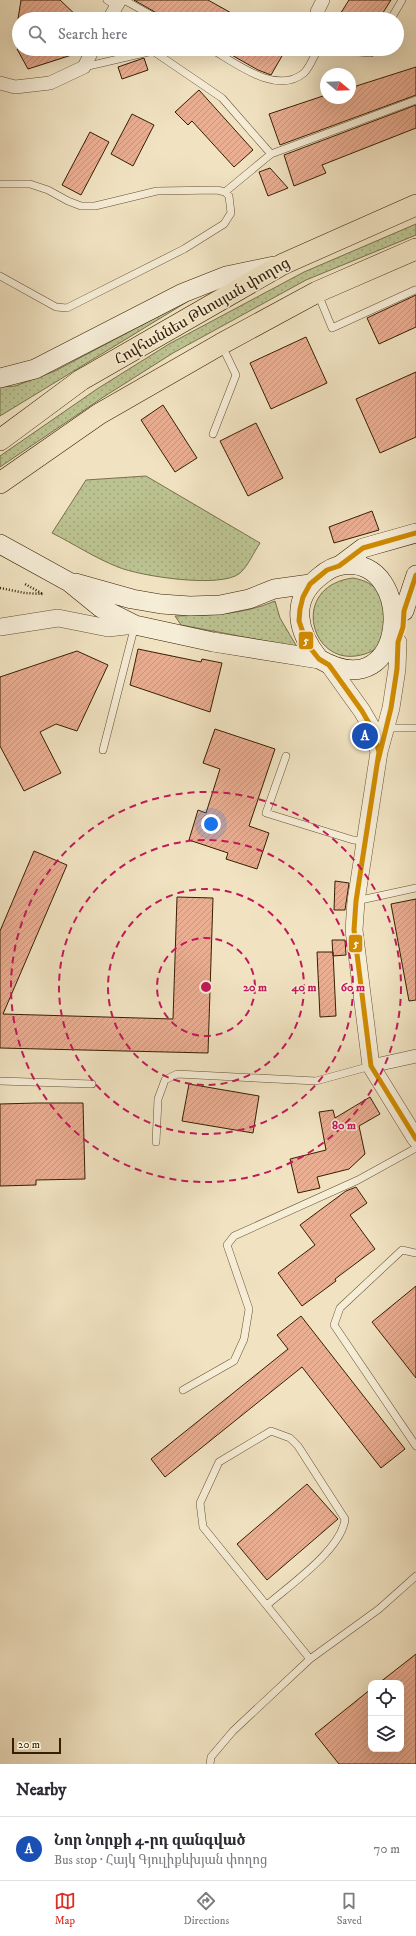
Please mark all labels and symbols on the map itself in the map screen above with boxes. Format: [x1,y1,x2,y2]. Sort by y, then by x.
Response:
north arrow [320,68,356,104]
street label: Հովհաննես Թևոսյան փողոց [111,253,293,369]
line badge: 5 [298,631,314,650]
text: 5 [302,634,309,648]
pin: A [352,721,378,751]
your location [201,814,221,834]
line badge: 5 [348,934,363,953]
text: 5 [352,937,359,951]
centre of rings [199,980,213,994]
text: 20 m [243,980,267,995]
text: 40 m [291,980,316,995]
text: 60 m [341,980,365,995]
text: 80 m [332,1118,356,1133]
scale bar [12,1736,61,1755]

